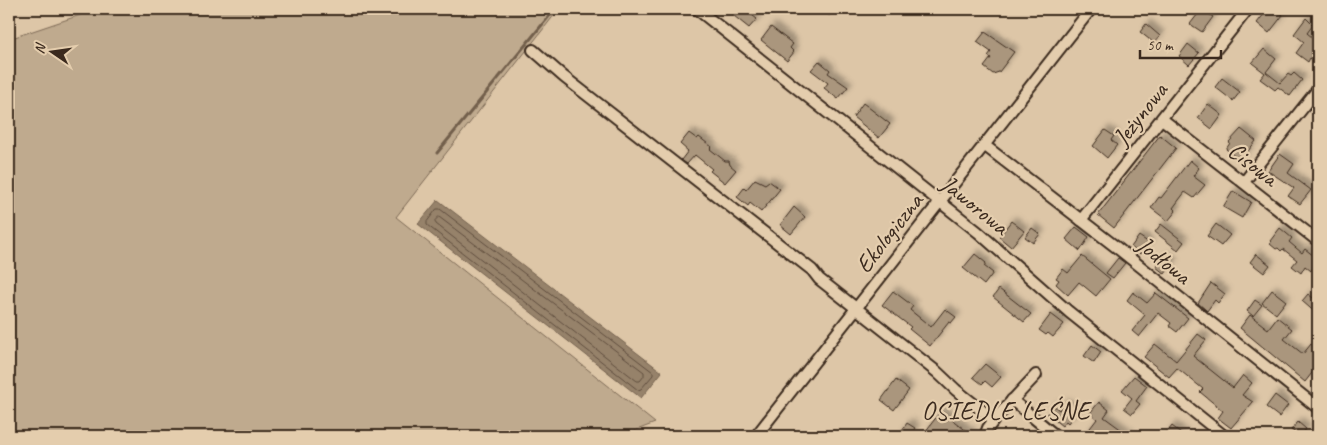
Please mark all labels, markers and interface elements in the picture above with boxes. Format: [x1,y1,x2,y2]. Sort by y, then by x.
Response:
north arrow [28,28,78,78]
scale bar [1140,28,1221,60]
text: 50 m [1147,36,1174,55]
text: N [31,41,50,55]
street label: Jeżynowa [1105,75,1175,152]
street label: Cisowa [1222,135,1285,194]
street label: Jaworowa [934,168,1016,242]
street label: Ekologiczna [849,186,930,279]
street label: Jodłowa [1130,229,1198,292]
district label: OSIEDLE LEŚNE [922,395,1092,427]

